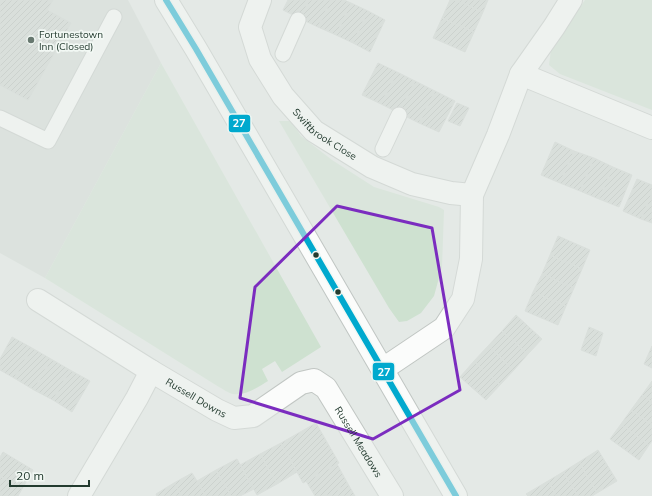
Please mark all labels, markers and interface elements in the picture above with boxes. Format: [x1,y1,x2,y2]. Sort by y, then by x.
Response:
place label: Fortunestown Inn (Closed) [39,28,103,53]
marker: Fortunestown Inn (Closed) [26,35,36,45]
street label: Swiftbrook Close [290,106,359,163]
line badge: 27 [228,114,251,133]
text: 27 [232,116,246,130]
unlabelled marker [311,250,321,260]
unlabelled marker [333,287,343,297]
line badge: 27 [372,362,395,381]
text: 27 [377,365,391,379]
street label: Russell Downs [163,375,229,421]
street label: Russell Meadows [332,404,385,480]
scale bar [10,462,89,488]
text: 20 m [16,468,44,483]

